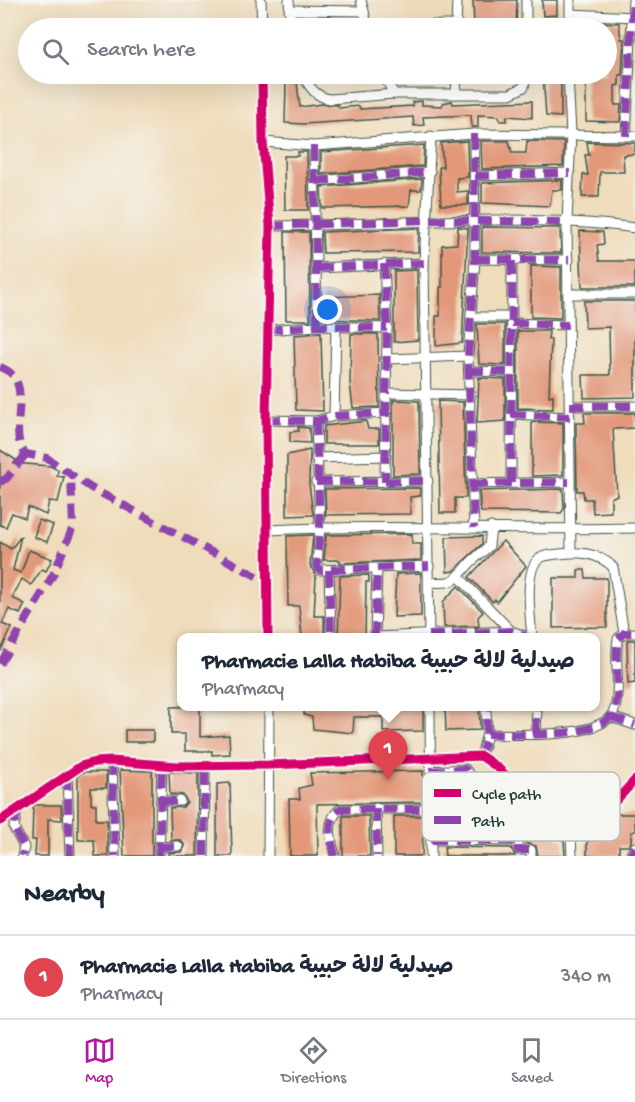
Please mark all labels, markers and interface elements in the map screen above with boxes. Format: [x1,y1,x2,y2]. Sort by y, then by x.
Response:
search box [18,18,617,84]
icon: search [39,35,72,68]
text: Search here [87,38,195,64]
your location [313,295,342,324]
popup [177,633,600,711]
text: Pharmacie Lalla Habiba صيدلية لالة حبيبة [202,650,575,676]
text: Pharmacy [202,679,284,702]
pin: 1 [368,730,408,780]
legend [422,772,620,841]
text: Cycle path [472,787,542,806]
text: Path [471,814,505,833]
text: Nearby [24,880,105,911]
text: Pharmacie Lalla Habiba صيدلية لالة حبيبة [81,955,454,981]
text: 1 [39,966,48,989]
text: 340 m [561,966,611,989]
text: Pharmacy [81,984,163,1007]
tab: Map [83,1034,116,1089]
tab: Directions [281,1034,346,1089]
tab: Saved [511,1034,552,1089]

